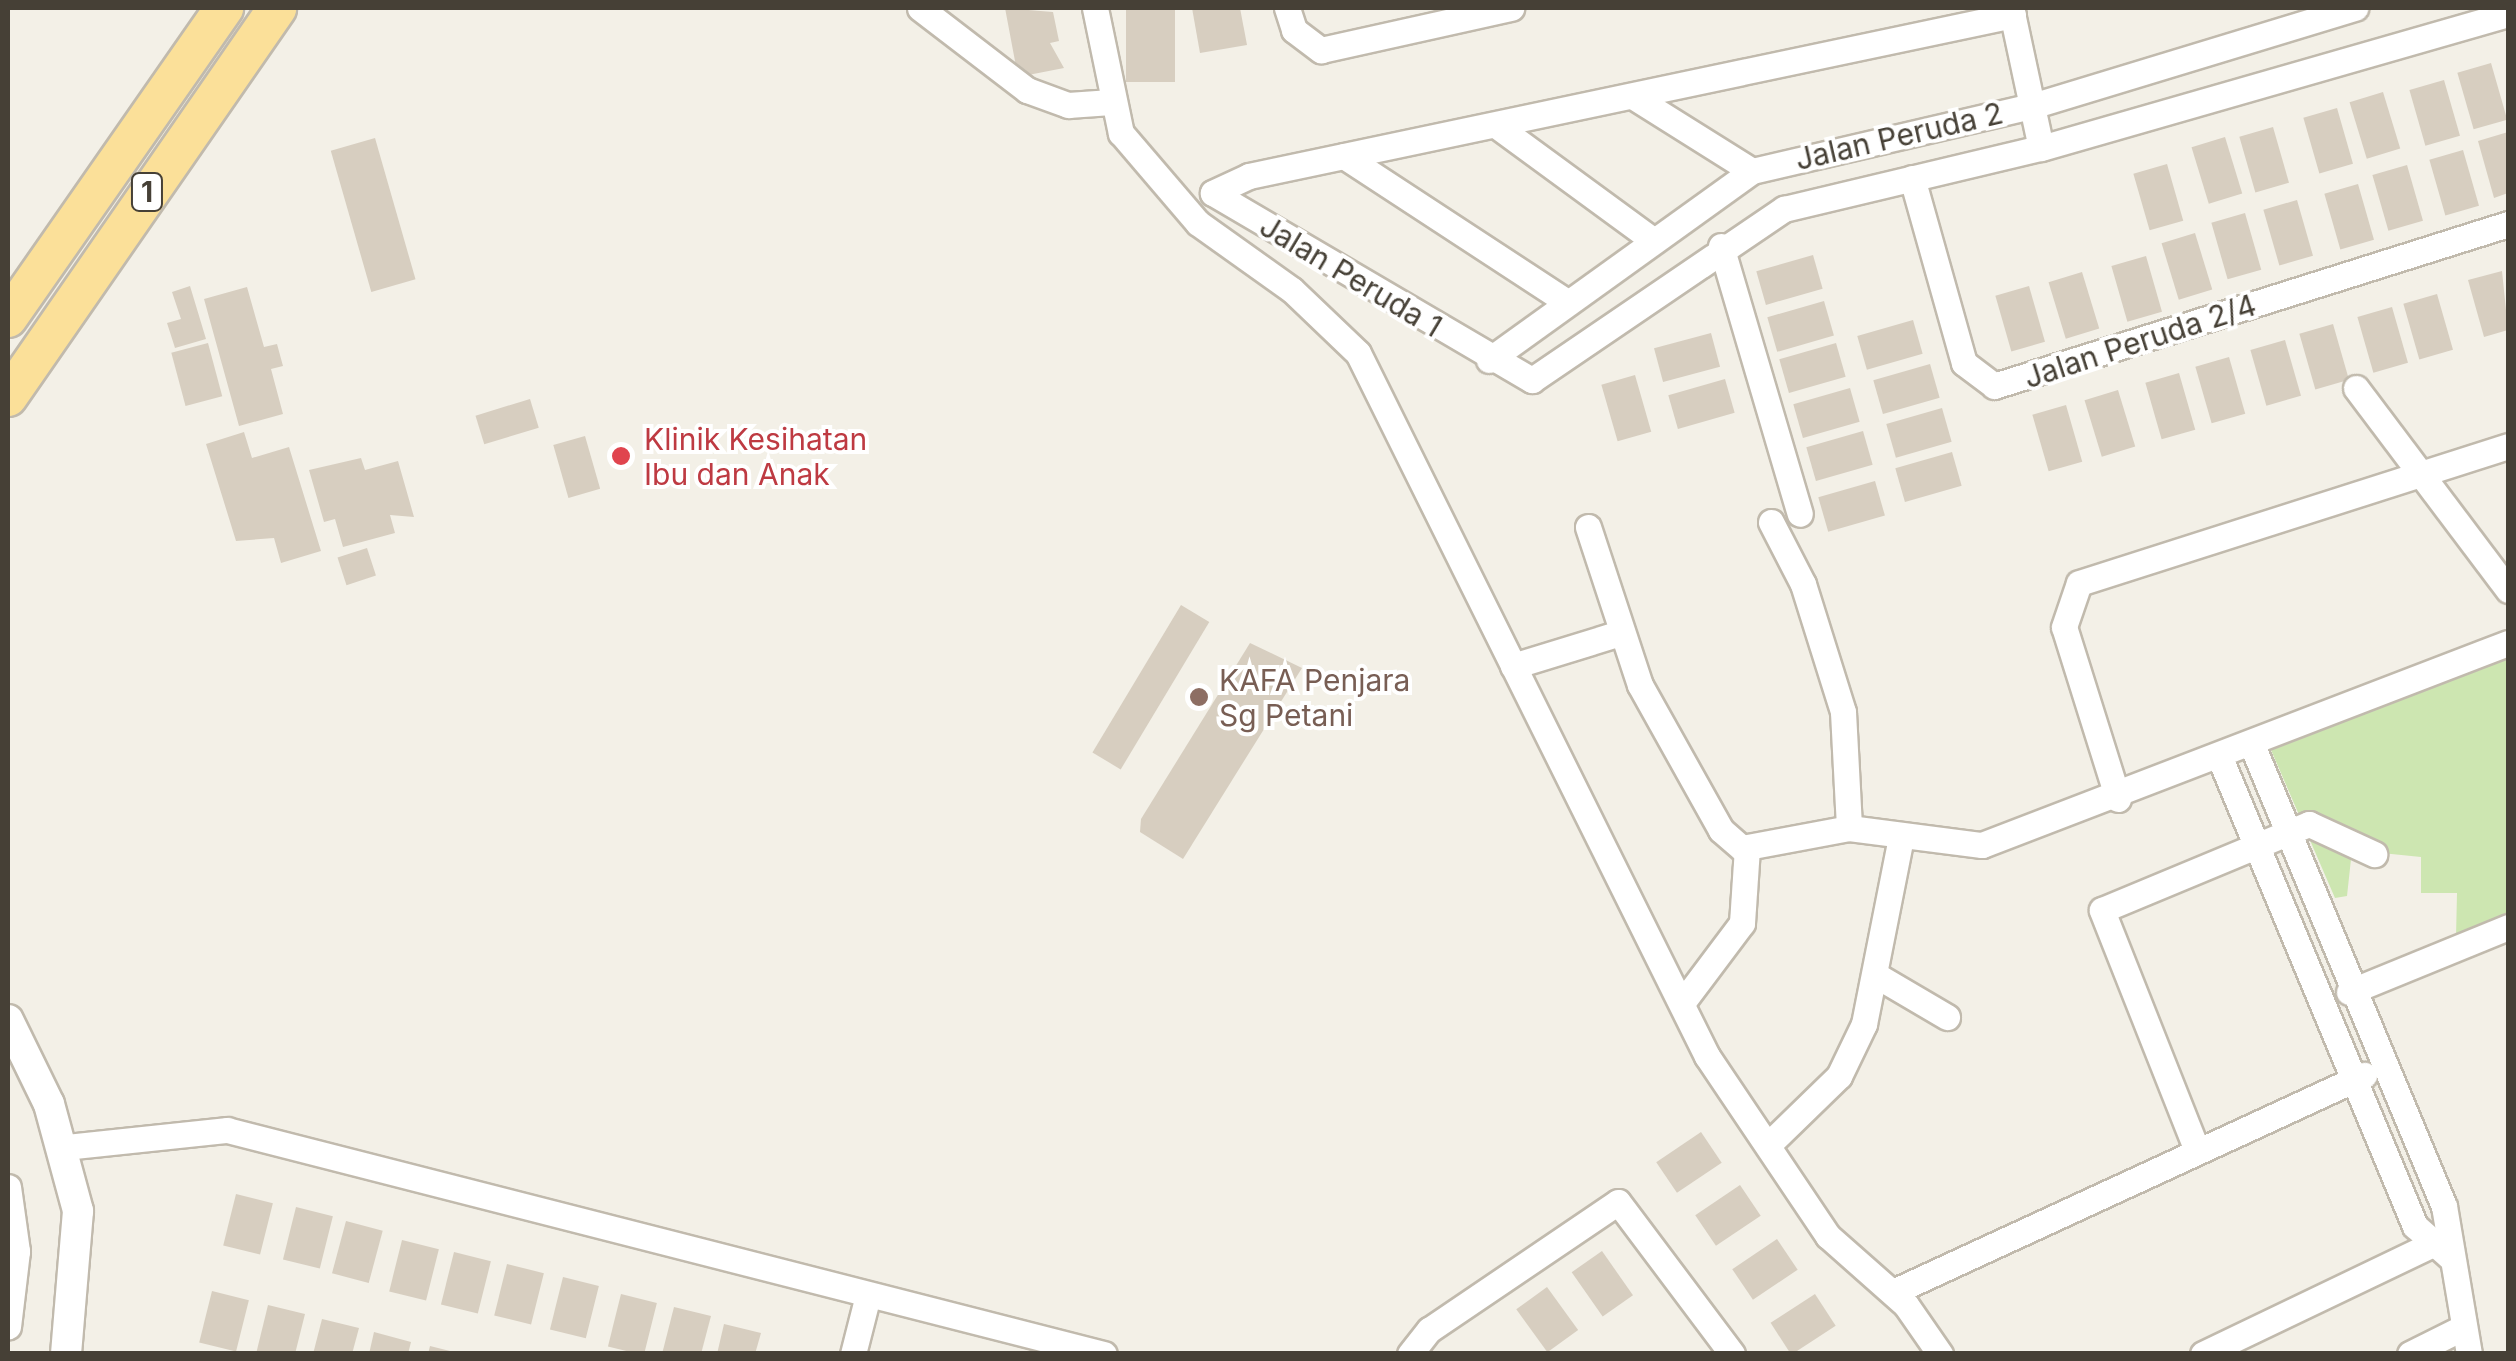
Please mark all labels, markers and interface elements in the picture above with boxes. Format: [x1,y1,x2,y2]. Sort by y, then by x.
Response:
street label: Jalan Peruda 2 [1792,95,2006,177]
road number: 1 [130,169,164,215]
street label: Jalan Peruda 1 [1254,208,1448,344]
street label: Jalan Peruda 2/4 [2019,287,2261,395]
place label: Klinik Kesihatan Ibu dan Anak [644,421,867,492]
marker: Klinik Kesihatan Ibu dan Anak [608,443,634,469]
place label: KAFA Penjara Sg Petani [1219,662,1410,732]
marker: KAFA Penjara Sg Petani [1188,686,1210,708]

